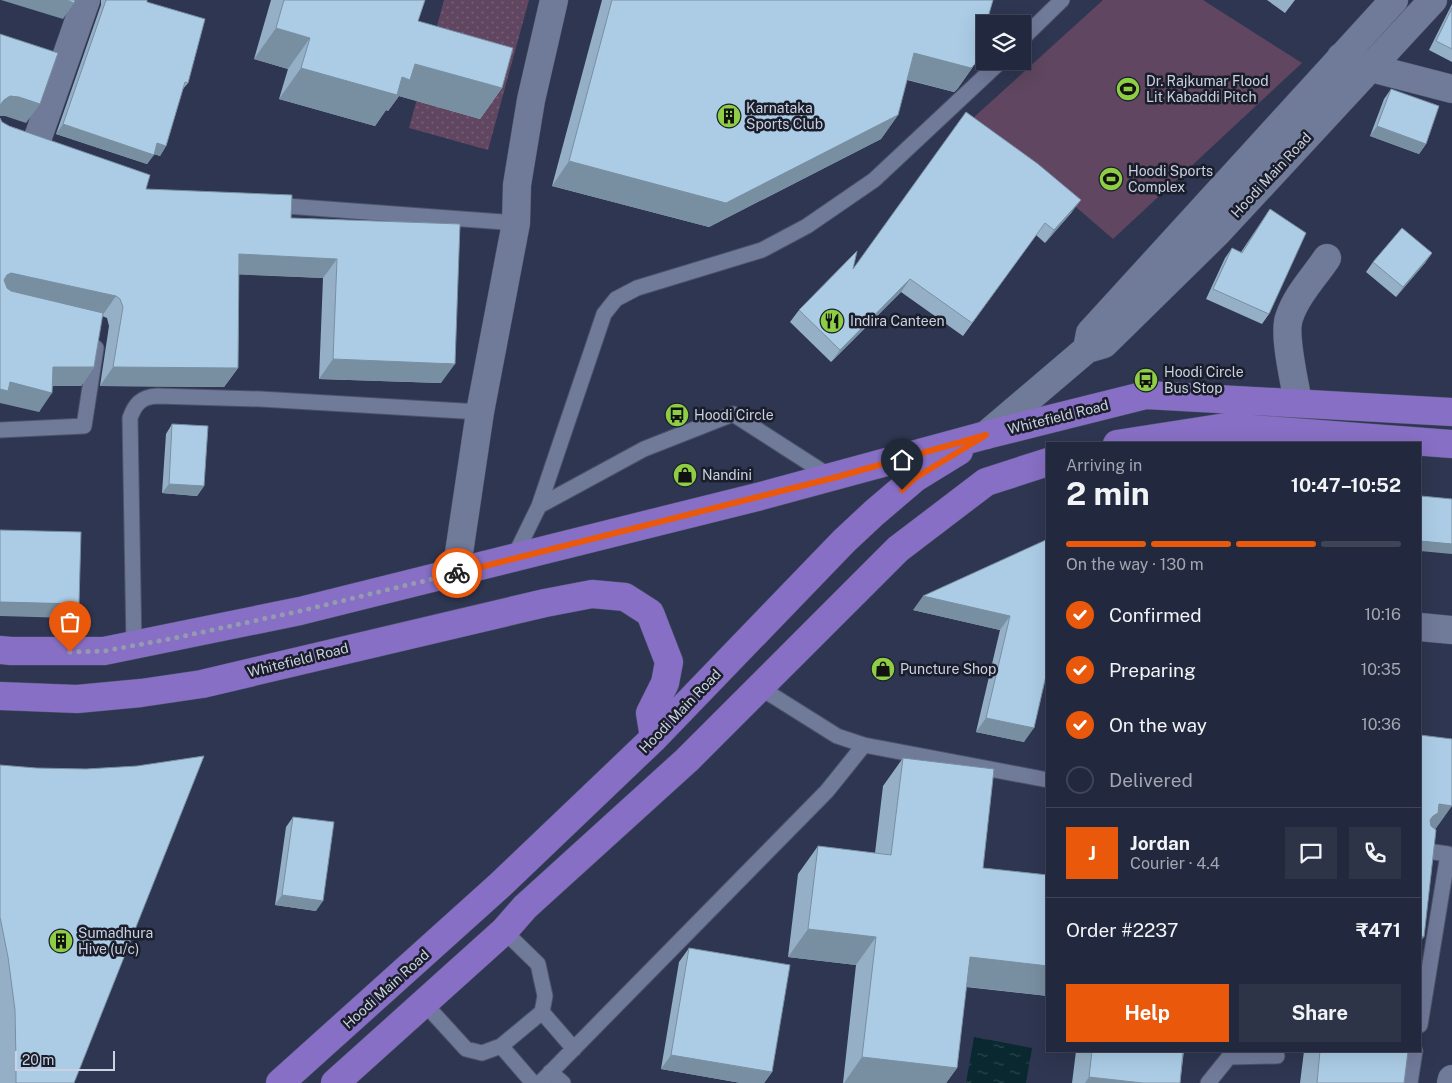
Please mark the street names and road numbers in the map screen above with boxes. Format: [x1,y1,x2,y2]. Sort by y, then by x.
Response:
street label: Hoodi Main Road [1228,129,1314,221]
street label: Whitefield Road [1006,397,1110,437]
street label: Whitefield Road [246,640,350,680]
street label: Hoodi Main Road [636,666,724,756]
street label: Hoodi Main Road [340,946,432,1032]

